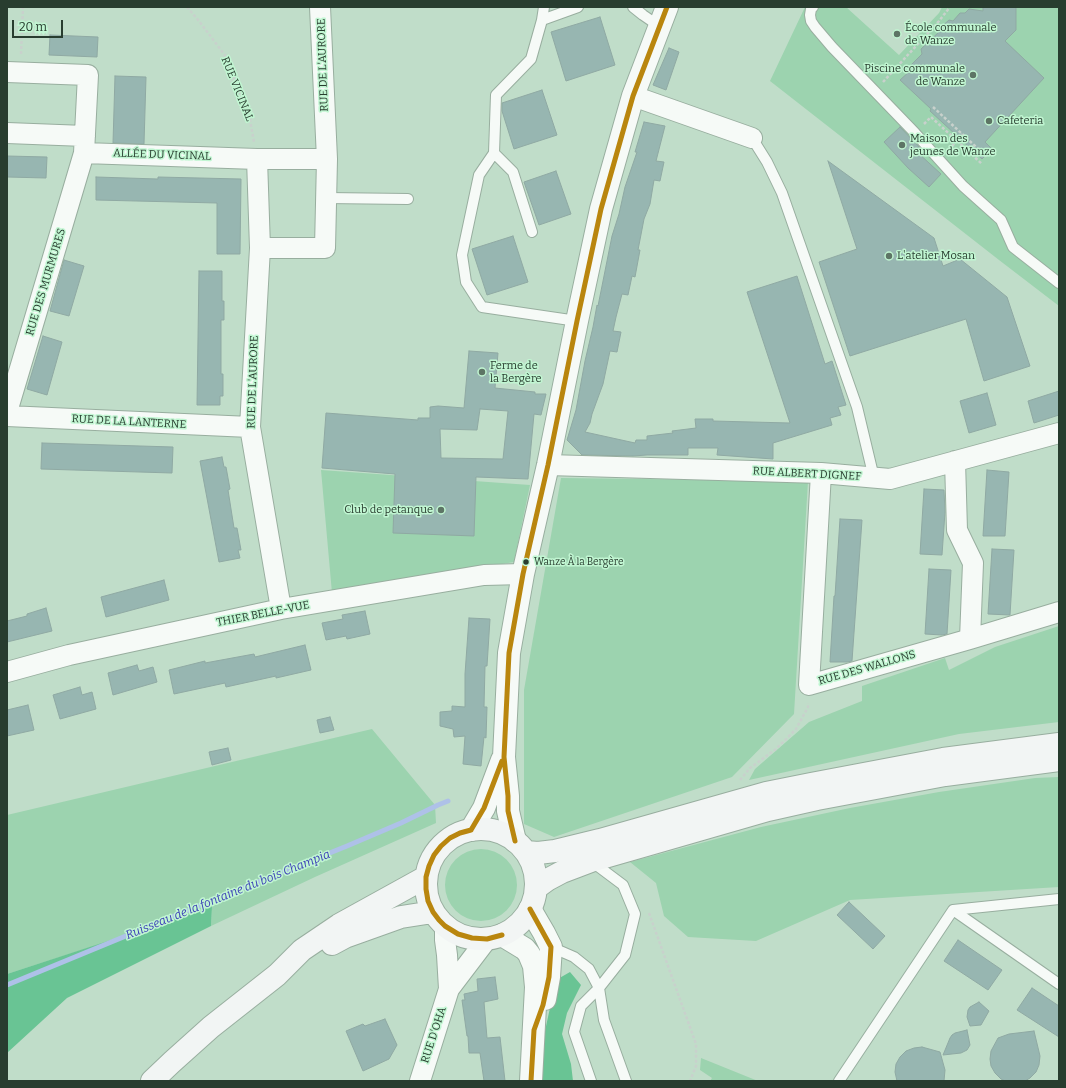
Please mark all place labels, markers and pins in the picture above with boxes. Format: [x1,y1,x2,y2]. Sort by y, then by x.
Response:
place label: École communale de Wanze [905,21,997,47]
marker: École communale de Wanze [892,29,902,39]
place label: Piscine communale de Wanze [864,62,965,88]
marker: Piscine communale de Wanze [968,70,978,80]
place label: Cafeteria [997,114,1043,128]
marker: Cafeteria [984,116,994,126]
place label: Maison des jeunes de Wanze [910,132,996,158]
marker: Maison des jeunes de Wanze [897,140,907,150]
place label: L'atelier Mosan [897,249,975,263]
marker: L'atelier Mosan [884,251,894,261]
place label: Ferme de la Bergère [490,359,542,385]
marker: Ferme de la Bergère [477,367,487,377]
place label: Club de petanque [344,503,433,517]
marker: Club de petanque [436,505,446,515]
place label: Wanze À la Bergère [534,556,623,568]
marker: Wanze À la Bergère [521,557,531,567]

